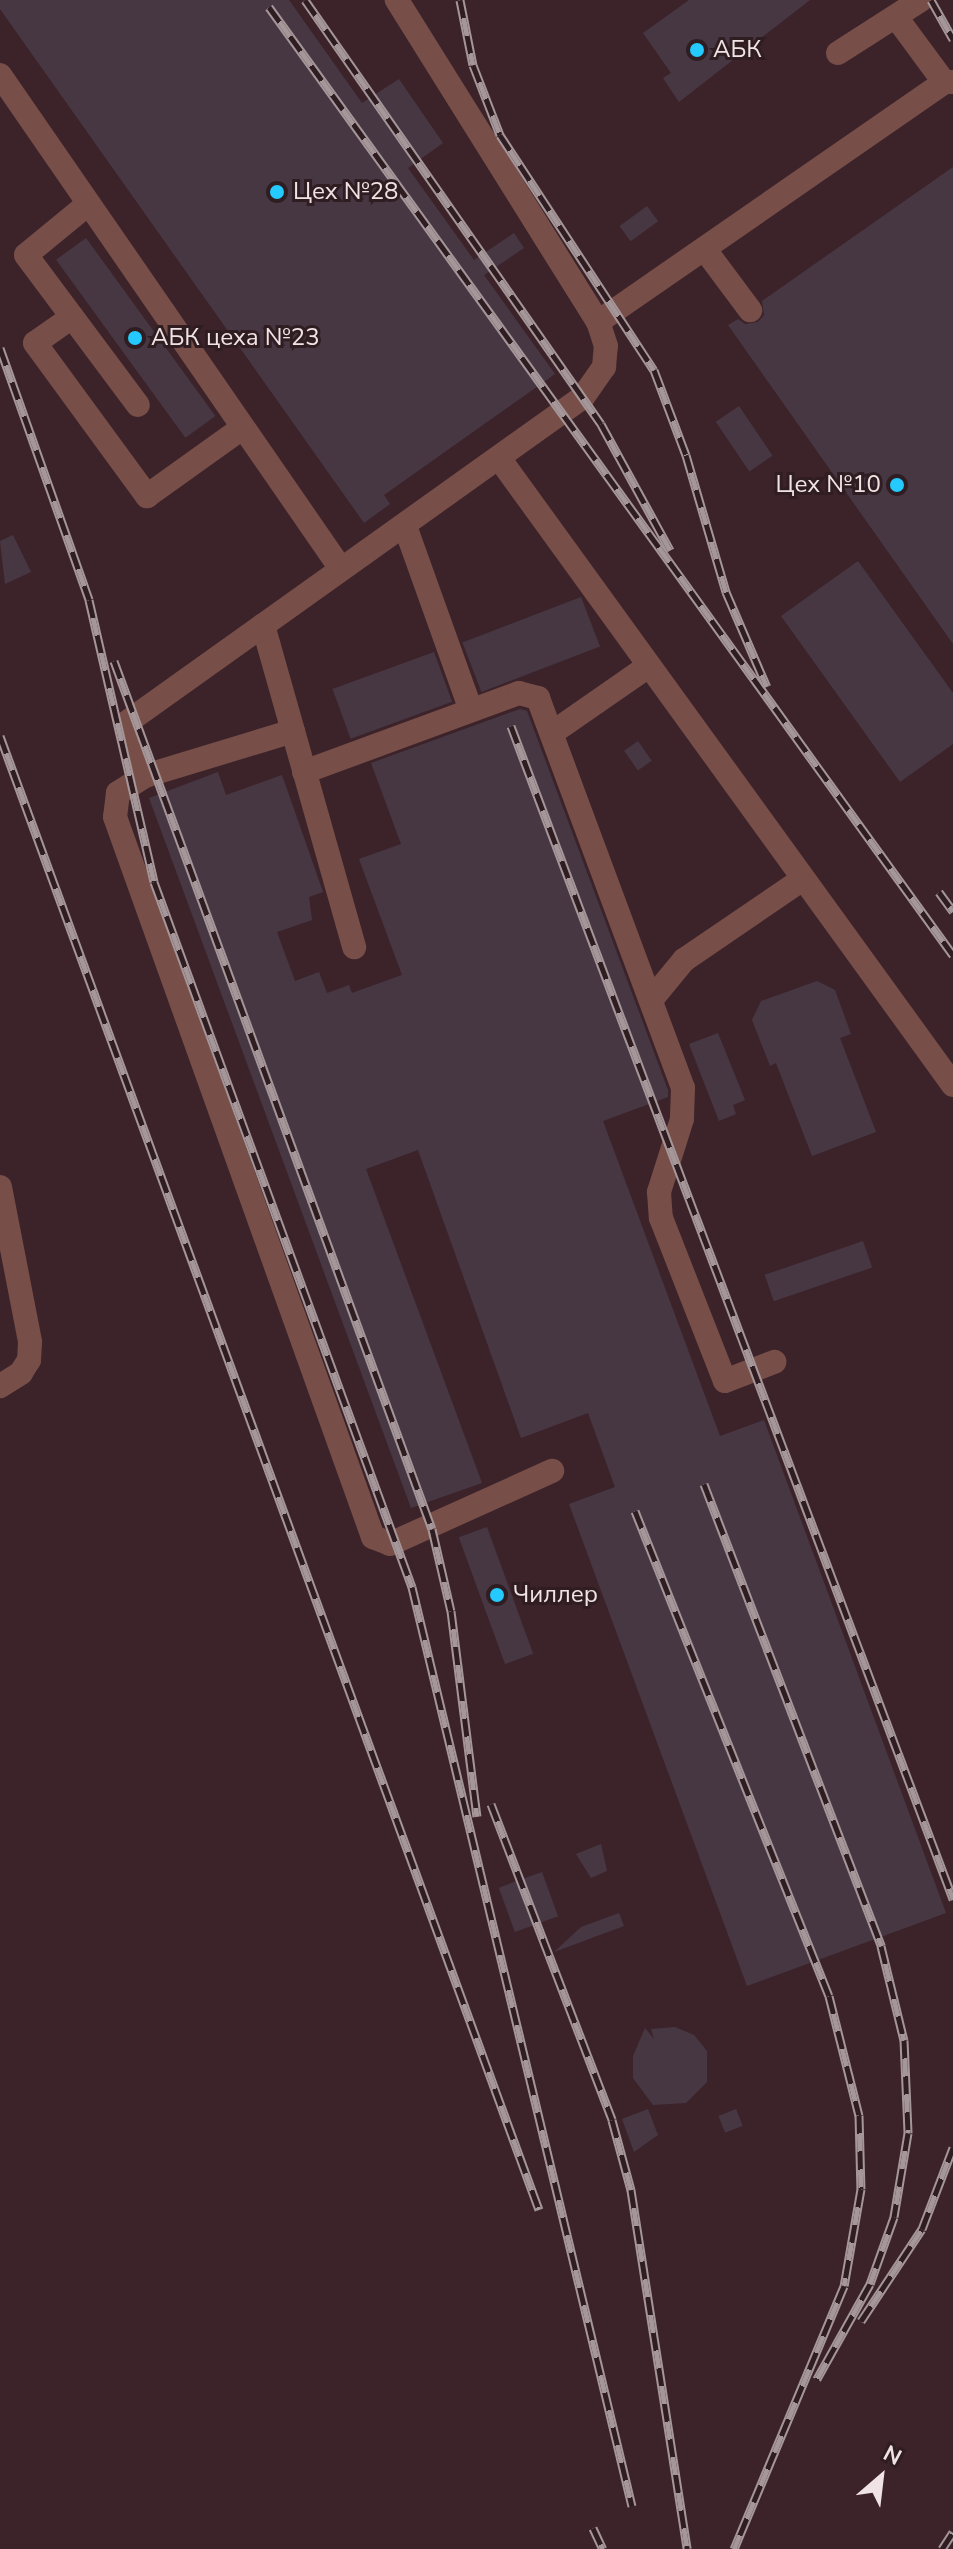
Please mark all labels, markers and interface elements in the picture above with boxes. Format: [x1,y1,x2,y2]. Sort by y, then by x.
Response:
place label: АБК [713,36,762,64]
marker: АБК [688,41,706,59]
place label: Цех №28 [293,178,398,206]
marker: Цех №28 [268,183,286,201]
place label: АБК цеха №23 [151,324,320,352]
marker: АБК цеха №23 [126,329,144,347]
place label: Цех №10 [776,471,881,499]
marker: Цех №10 [888,476,906,494]
place label: Чиллер [513,1581,598,1609]
marker: Чиллер [488,1586,506,1604]
north arrow [841,2437,921,2517]
text: N [878,2439,907,2473]

